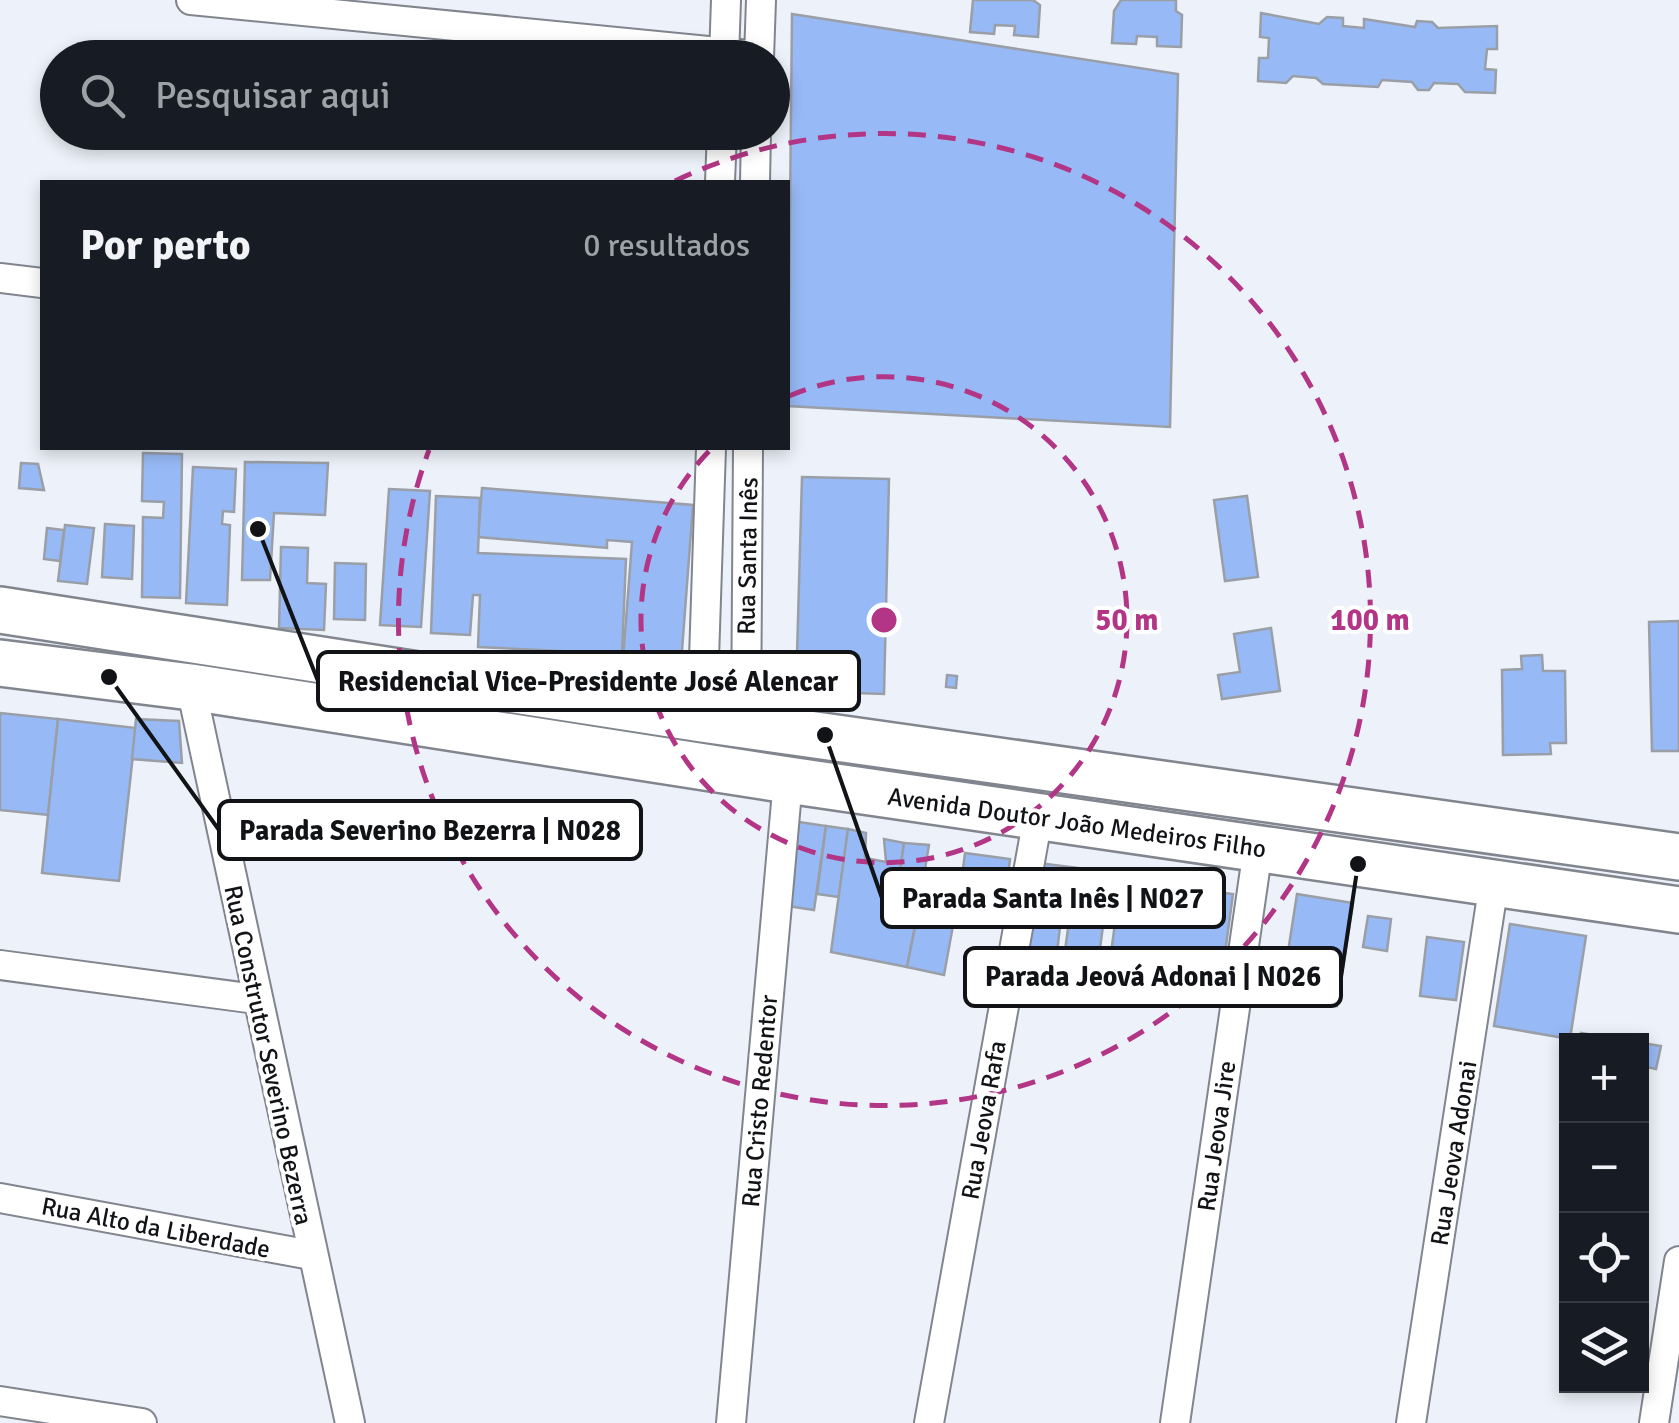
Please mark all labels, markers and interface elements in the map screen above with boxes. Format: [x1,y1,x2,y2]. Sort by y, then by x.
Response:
search box [40,40,790,150]
icon: search [75,68,130,123]
text: Pesquisar aqui [155,72,391,119]
text: Por perto [80,220,251,271]
text: 0 resultados [583,226,750,265]
street label: Rua Santa Inês [731,477,764,635]
centre of rings [866,602,902,638]
text: 50 m [1095,602,1159,639]
text: 100 m [1330,602,1410,639]
callout: Residencial Vice-Presidente José Alencar [318,652,859,710]
text: Residencial Vice-Presidente José Alencar [338,665,839,699]
street label: Avenida Doutor João Medeiros Filho [886,781,1268,864]
callout: Parada Severino Bezerra | N028 [219,801,641,859]
text: Parada Severino Bezerra | N028 [239,814,621,848]
callout: Parada Santa Inês | N027 [882,869,1224,927]
street label: Rua Construtor Severino Bezerra [217,882,320,1228]
text: Parada Santa Inês | N027 [902,882,1204,916]
callout: Parada Jeová Adonai | N026 [965,948,1341,1006]
text: Parada Jeová Adonai | N026 [985,960,1321,994]
street label: Rua Cristo Redentor [735,993,784,1209]
map controls [1559,1033,1649,1393]
button: + [1559,1033,1649,1123]
street label: Rua Jeova Rafa [954,1038,1013,1202]
street label: Rua Jeova Adonai [1424,1058,1483,1248]
street label: Rua Jeova Jire [1191,1059,1242,1213]
button: − [1559,1123,1649,1213]
street label: Rua Alto da Liberdade [39,1190,273,1265]
button: locate [1559,1213,1649,1303]
button: layers [1559,1303,1649,1393]

